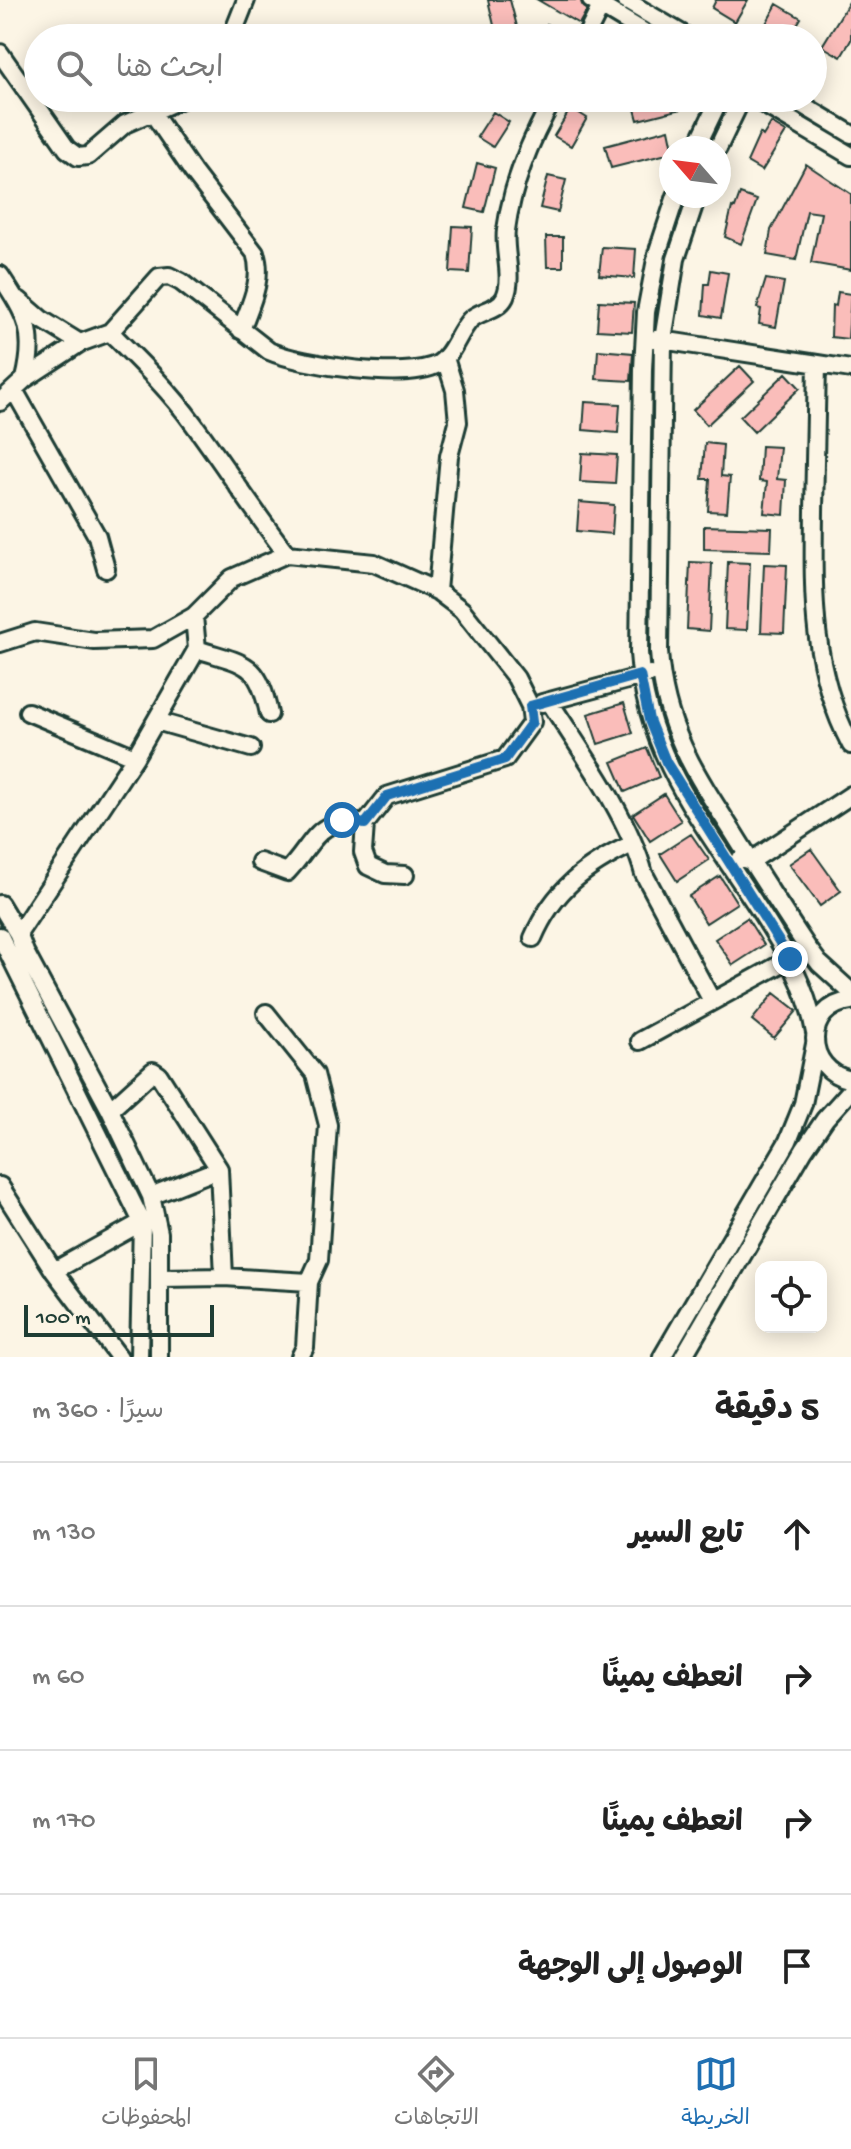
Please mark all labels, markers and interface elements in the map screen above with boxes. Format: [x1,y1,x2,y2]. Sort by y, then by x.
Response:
search box [24,24,827,112]
icon: search [52,46,96,90]
text: ابحث هنا [116,53,223,88]
north arrow [659,136,731,208]
route start [324,802,360,838]
route end [772,941,808,977]
map controls [755,1261,827,1333]
button: locate [755,1261,827,1333]
scale bar [24,1301,214,1337]
text: 100 m [36,1306,91,1332]
text: 5 دقيقة [715,1392,819,1432]
text: سيرًا · 360 m [32,1397,164,1428]
icon: ahead [775,1512,819,1556]
text: 130 m [32,1519,95,1550]
text: تابع السير [629,1519,743,1554]
icon: right [775,1656,819,1700]
text: 60 m [32,1663,85,1694]
text: انعطف يمينًا [602,1663,743,1698]
icon: right [775,1800,819,1844]
text: 170 m [32,1807,95,1838]
text: انعطف يمينًا [602,1807,743,1842]
icon: arrive [775,1944,819,1988]
text: الوصول إلى الوجهة [518,1951,743,1986]
tab: المحفوظات [101,2052,192,2136]
tab: الاتجاهات [394,2052,479,2136]
tab: الخريطة [681,2052,750,2136]

